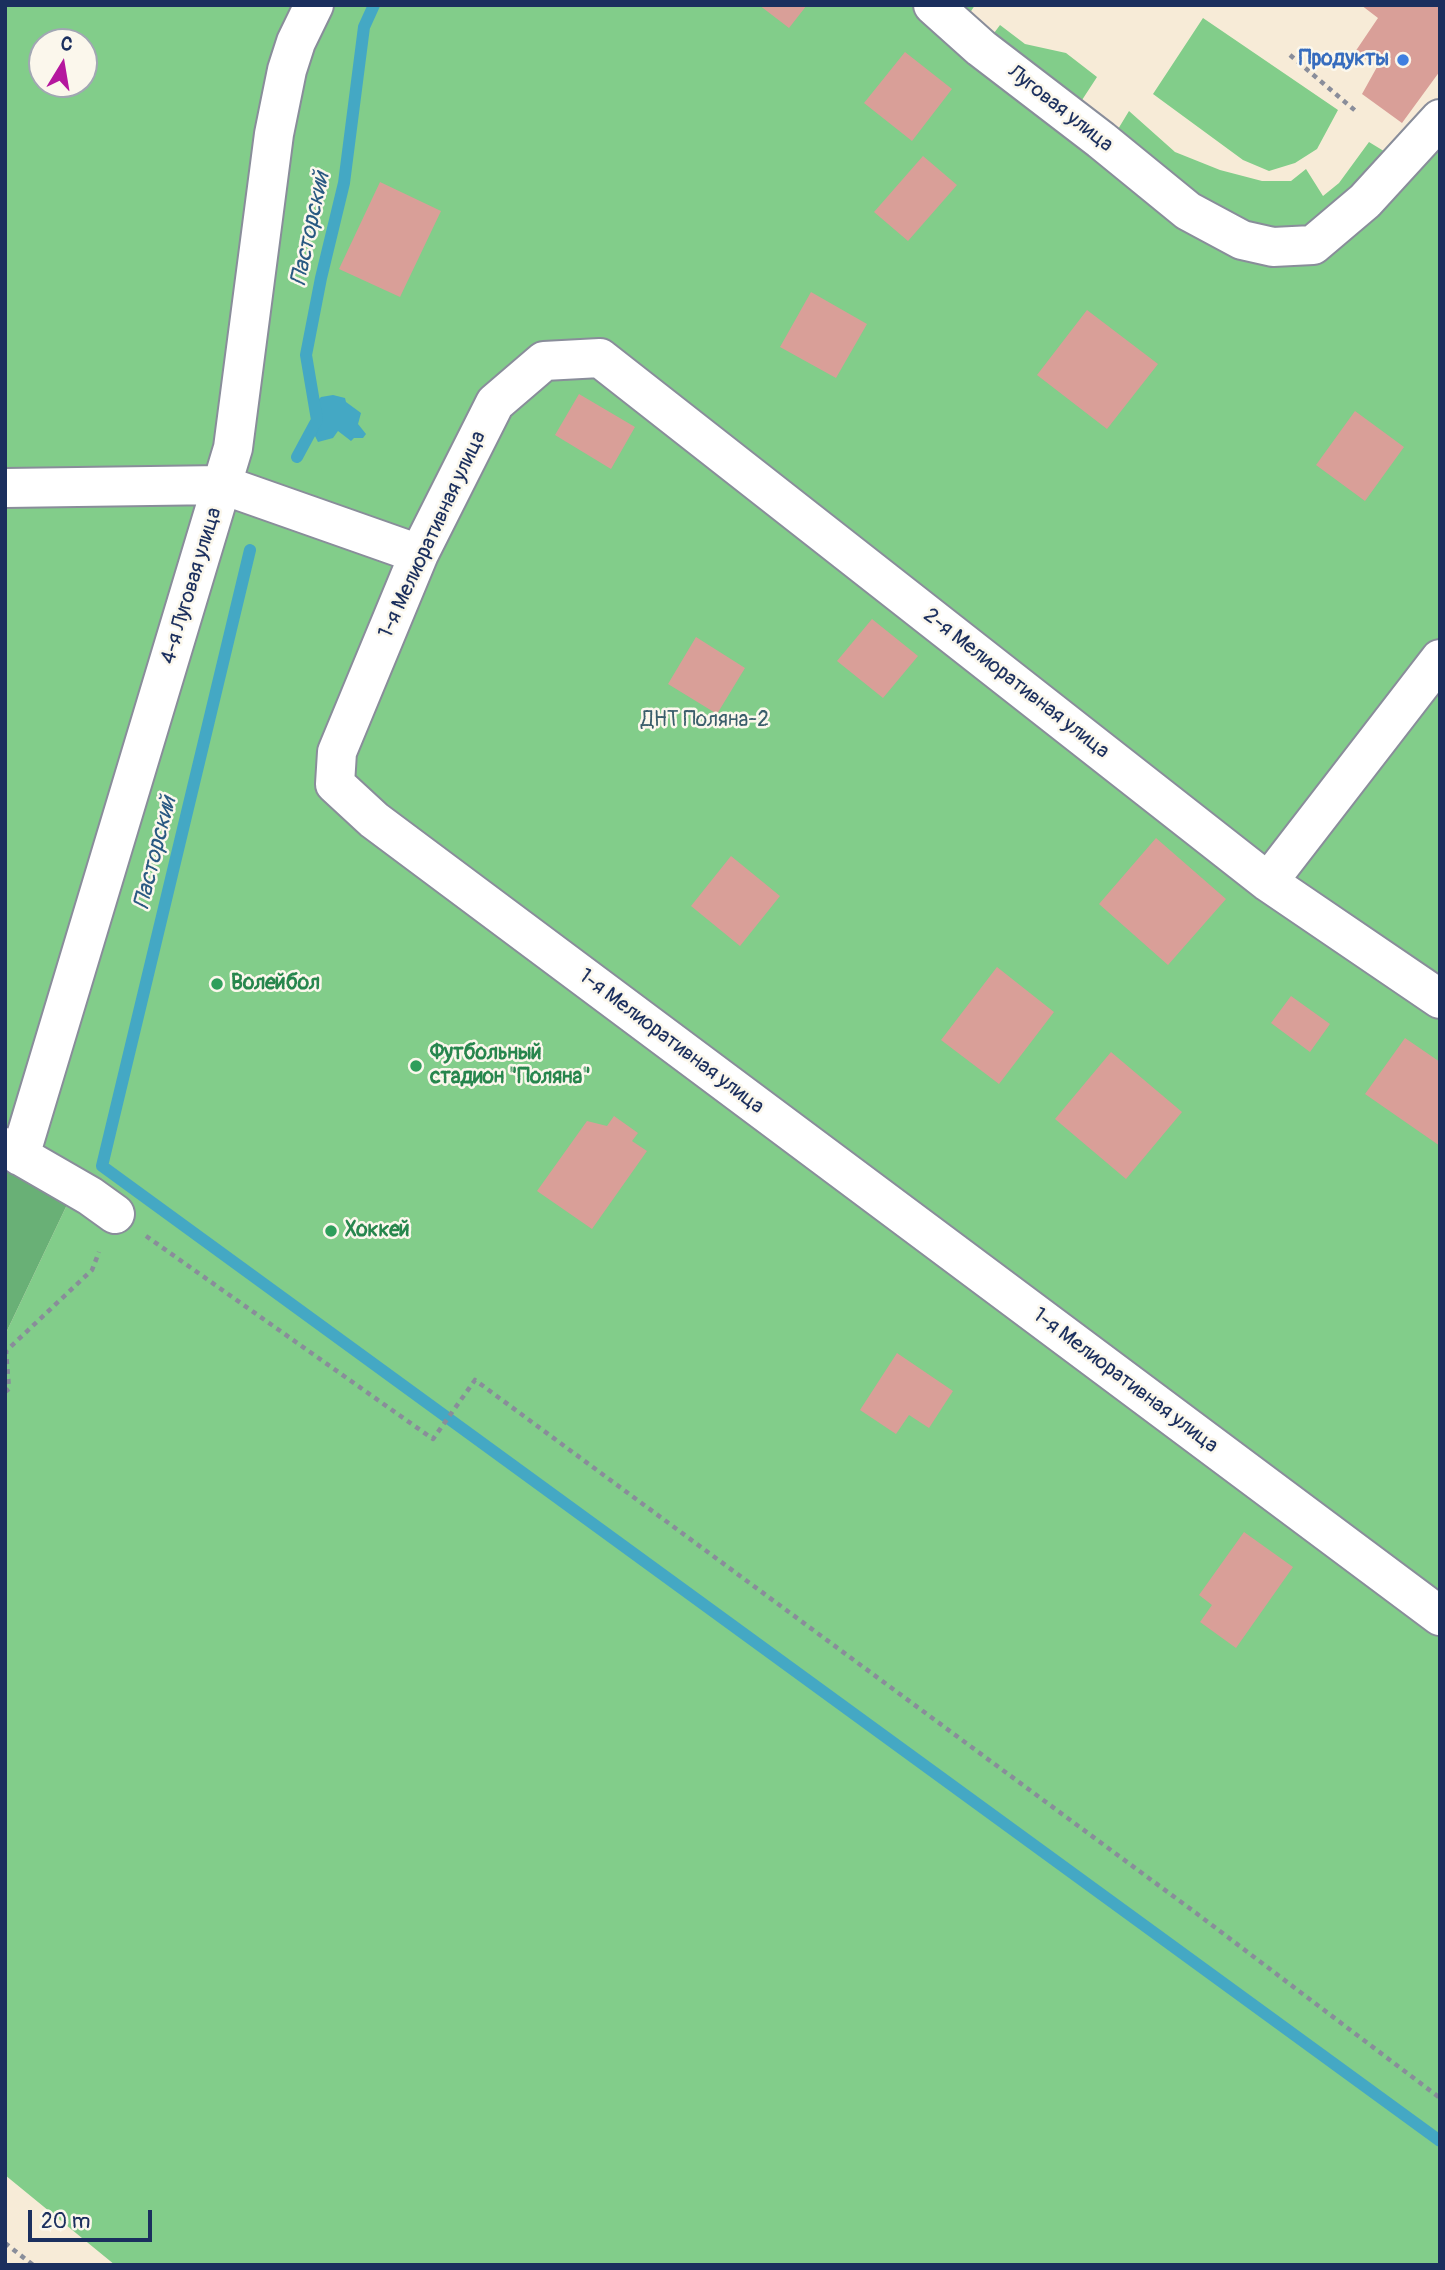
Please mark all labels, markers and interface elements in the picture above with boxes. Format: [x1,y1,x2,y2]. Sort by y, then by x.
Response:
north arrow [28,28,98,98]
text: С [59,31,75,57]
place label: Продукты [1299,47,1389,73]
marker: Продукты [1395,52,1411,68]
street label: Луговая улица [1002,60,1118,158]
water label: Пасторский [286,170,336,288]
street label: 1-я Мелиоративная улица [374,427,492,643]
street label: 4-я Луговая улица [156,505,228,667]
street label: 2-я Мелиоративная улица [918,604,1114,764]
park label: ДНТ Поляна-2 [641,708,769,734]
water label: Пасторский [129,794,183,912]
street label: 1-я Мелиоративная улица [573,964,769,1120]
place label: Волейбол [231,971,320,997]
marker: Волейбол [209,976,225,992]
place label: Футбольный стадион "Поляна" [430,1041,591,1091]
marker: Футбольный стадион "Поляна" [408,1058,424,1074]
place label: Хоккей [345,1218,410,1244]
marker: Хоккей [323,1223,339,1239]
street label: 1-я Мелиоративная улица [1027,1303,1223,1459]
scale bar [32,2196,156,2240]
text: 20 m [41,2208,90,2235]

